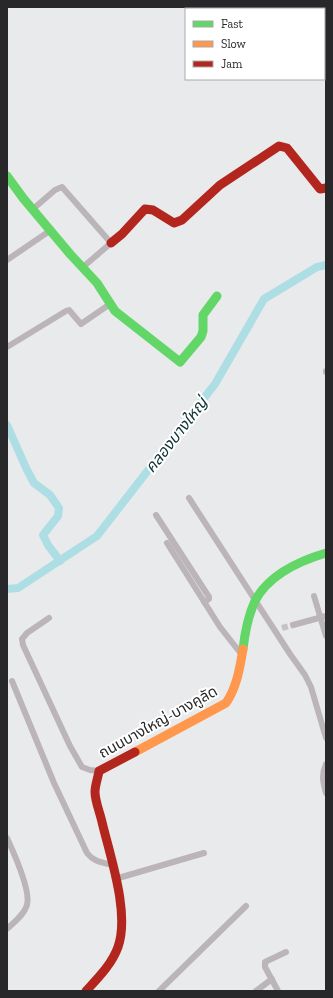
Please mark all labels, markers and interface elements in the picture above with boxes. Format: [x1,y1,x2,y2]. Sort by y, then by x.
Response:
legend [185,8,325,80]
text: Fast [221,17,244,31]
text: Slow [221,37,247,51]
text: Jam [221,57,243,71]
water label: คลองบางใหญ่ [141,392,212,476]
street label: ถนนบางใหญ่-บางคูลัด [96,682,220,762]

